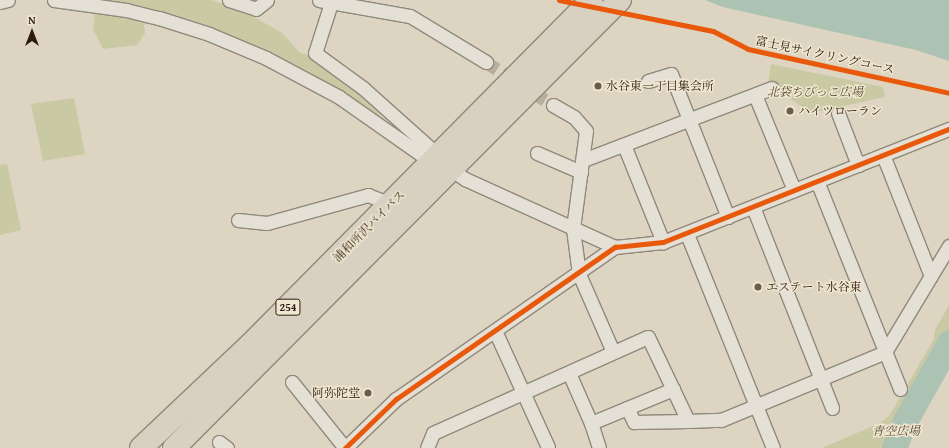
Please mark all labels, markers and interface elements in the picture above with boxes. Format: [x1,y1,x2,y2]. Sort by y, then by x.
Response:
north arrow [12,12,52,52]
text: N [28,12,36,28]
street label: 富士見サイクリングコース [753,33,897,77]
place label: 水谷東一丁目集会所 [606,79,714,93]
marker: 水谷東一丁目集会所 [593,81,603,91]
park label: 北袋ちびっこ広場 [767,85,863,99]
place label: ハイツローラン [798,104,882,118]
marker: ハイツローラン [785,106,795,116]
street label: 浦和所沢バイパス [330,187,408,265]
place label: エステート水谷東 [766,280,862,294]
marker: エステート水谷東 [753,282,763,292]
road number: 254 [275,298,301,316]
place label: 阿弥陀堂 [312,386,360,400]
marker: 阿弥陀堂 [363,388,373,398]
park label: 青空広場 [872,424,920,438]

